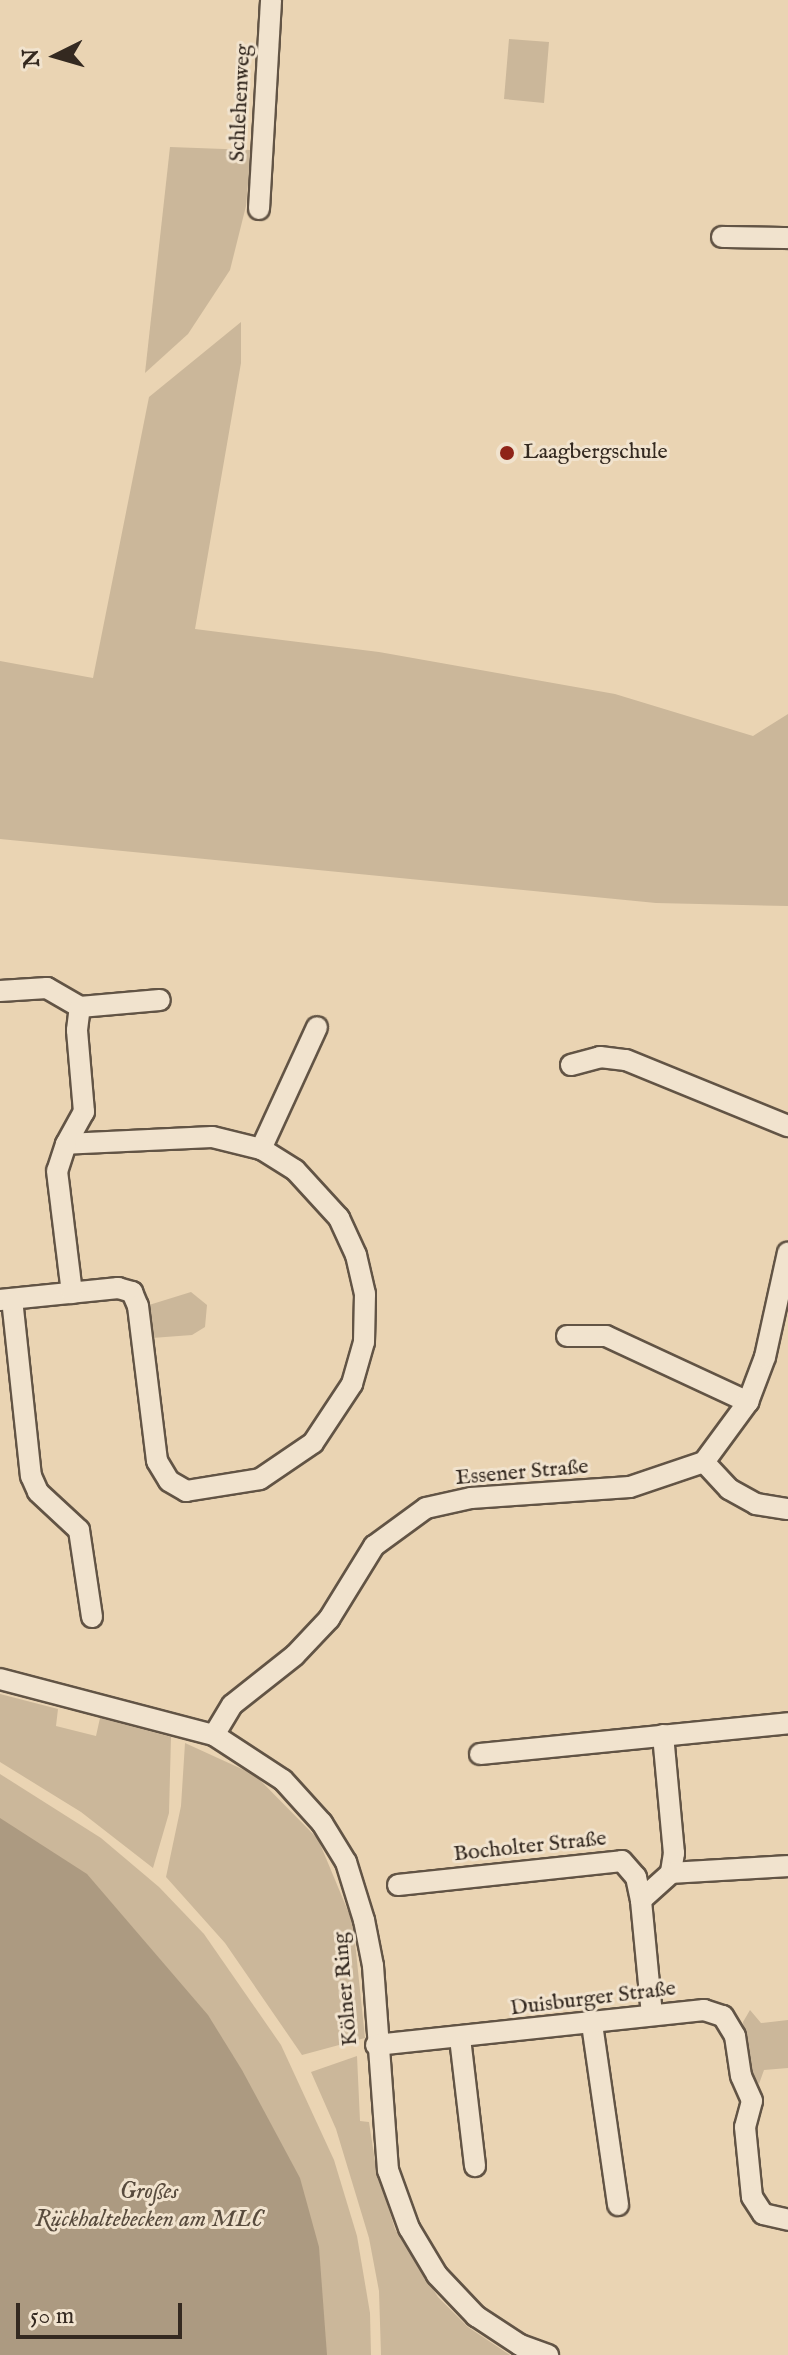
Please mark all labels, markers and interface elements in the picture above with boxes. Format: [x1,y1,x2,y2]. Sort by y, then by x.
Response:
north arrow [16,16,96,96]
street label: Schlehenweg [225,43,257,163]
text: N [17,47,47,69]
place label: Laagbergschule [523,440,668,466]
marker: Laagbergschule [498,444,516,462]
street label: Essener Straße [454,1454,590,1492]
street label: Bocholter Straße [452,1826,608,1868]
street label: Kölner Ring [328,1931,364,2047]
street label: Duisburger Straße [509,1976,677,2022]
water label: Großes Rückhaltebecken am MLC [35,2178,263,2234]
scale bar [20,2287,186,2337]
text: 50 m [30,2301,74,2332]

